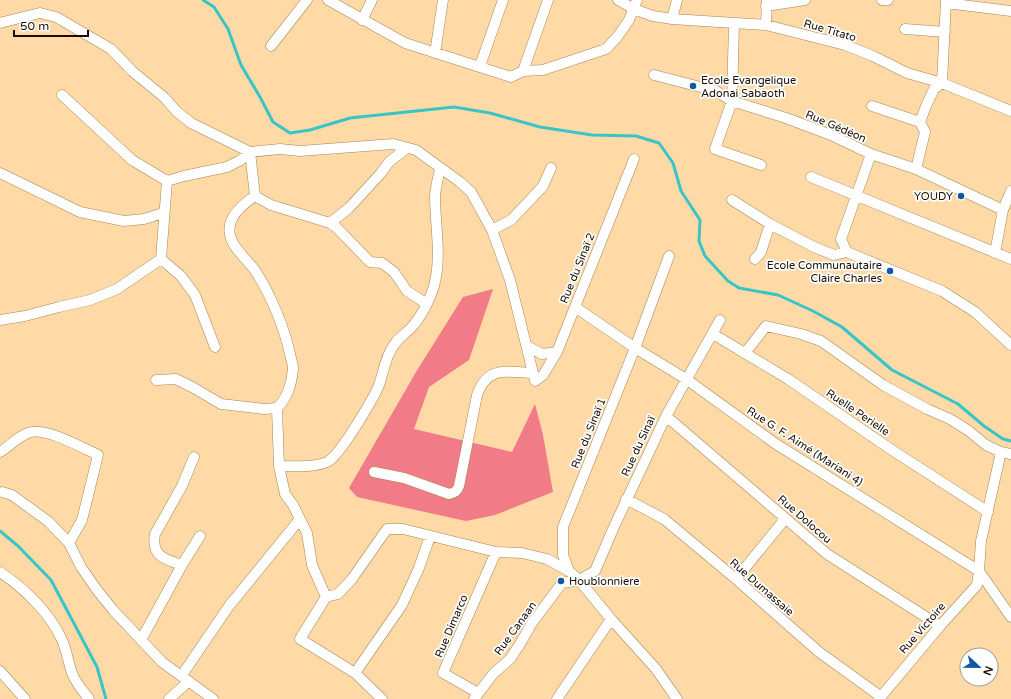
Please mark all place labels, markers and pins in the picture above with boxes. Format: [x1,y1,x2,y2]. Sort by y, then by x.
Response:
place label: Ecole Evangelique Adonai Sabaoth [701,74,796,100]
marker: Ecole Evangelique Adonai Sabaoth [688,81,698,91]
place label: YOUDY [914,190,953,203]
marker: YOUDY [956,191,966,201]
place label: Ecole Communautaire Claire Charles [767,259,882,285]
marker: Ecole Communautaire Claire Charles [885,266,895,276]
place label: Houblonniere [569,575,640,588]
marker: Houblonniere [556,576,566,586]

